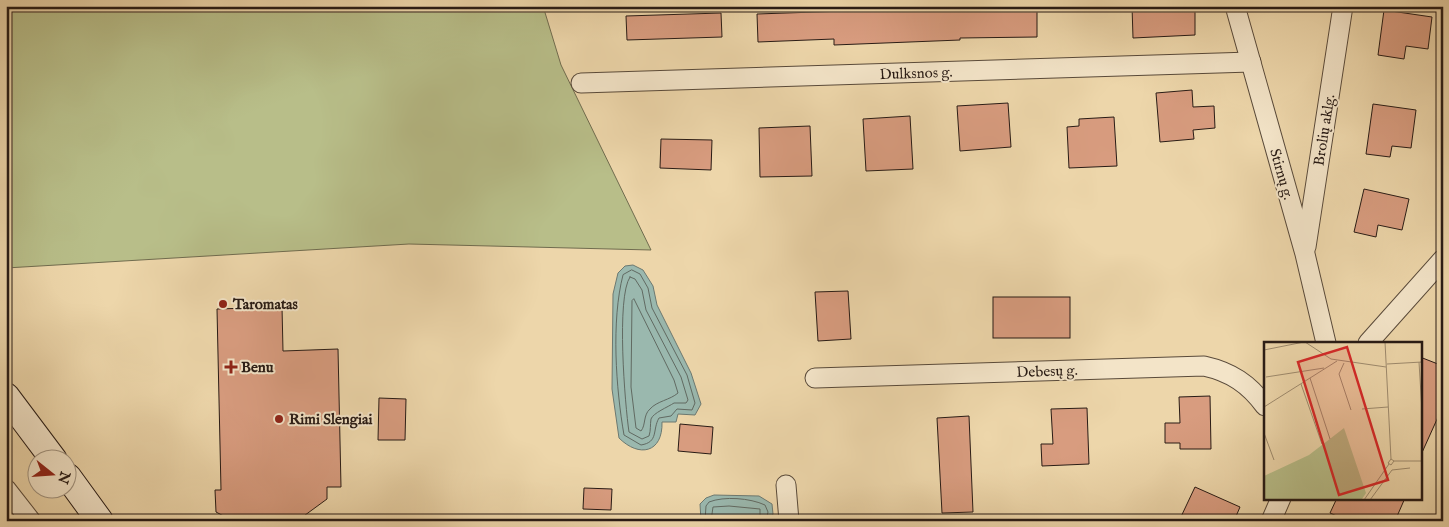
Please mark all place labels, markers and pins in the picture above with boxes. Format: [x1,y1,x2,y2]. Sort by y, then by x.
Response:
place label: Taromatas [232,295,299,314]
marker: Taromatas [217,298,229,310]
place label: Benu [241,358,274,377]
marker: Benu [225,361,237,373]
place label: Rimi Slengiai [289,410,372,429]
marker: Rimi Slengiai [273,413,285,425]

